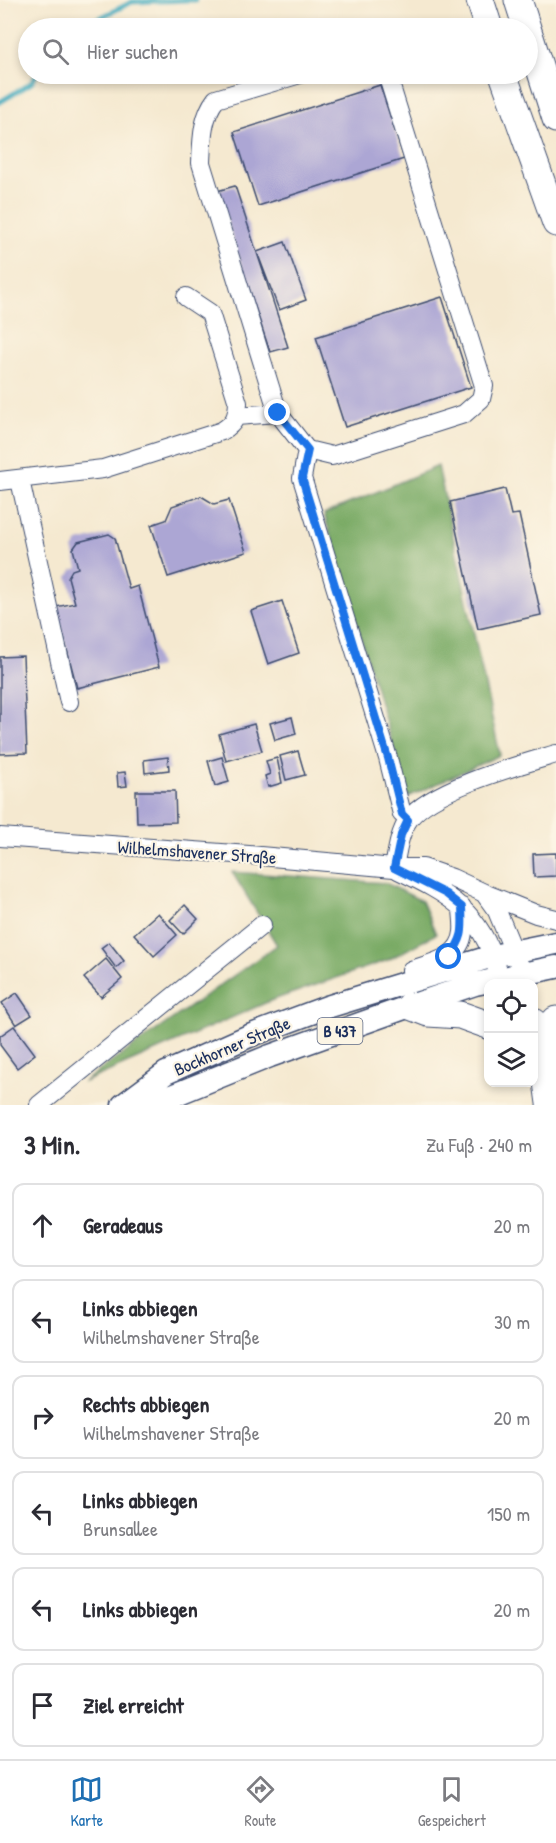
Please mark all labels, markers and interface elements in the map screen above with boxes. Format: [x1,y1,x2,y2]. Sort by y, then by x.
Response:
search box [18,18,538,84]
icon: search [39,35,72,68]
text: Hier suchen [87,36,178,66]
route end [264,399,290,425]
street label: Wilhelmshavener Straße [117,834,277,870]
route start [435,943,461,969]
map controls [484,979,538,1087]
button: locate [484,979,538,1033]
street label: Bockhorner Straße [170,1010,294,1082]
road number: B 437 [318,1018,362,1044]
button: layers [484,1033,538,1087]
text: 3 Min. [24,1127,80,1162]
text: Zu Fuß · 240 m [426,1131,532,1158]
icon: ahead [26,1209,59,1242]
text: Geradeaus [83,1210,163,1240]
text: 20 m [493,1212,530,1239]
text: Links abbiegen [83,1293,198,1323]
icon: left [26,1305,59,1338]
text: 30 m [494,1308,530,1335]
text: Wilhelmshavener Straße [83,1323,260,1350]
text: Rechts abbiegen [83,1389,210,1419]
icon: right [26,1401,59,1434]
text: 20 m [493,1404,530,1431]
text: Wilhelmshavener Straße [83,1419,260,1446]
text: Links abbiegen [83,1485,198,1515]
icon: left [26,1497,59,1530]
text: 150 m [487,1500,530,1527]
text: Brunsallee [83,1515,158,1542]
icon: left [26,1593,59,1626]
text: Links abbiegen [83,1594,198,1624]
text: 20 m [493,1596,530,1623]
icon: arrive [26,1689,59,1722]
text: Ziel erreicht [83,1690,183,1720]
tab: Karte [70,1773,103,1831]
tab: Route [244,1773,277,1831]
tab: Gespeichert [418,1773,486,1831]

